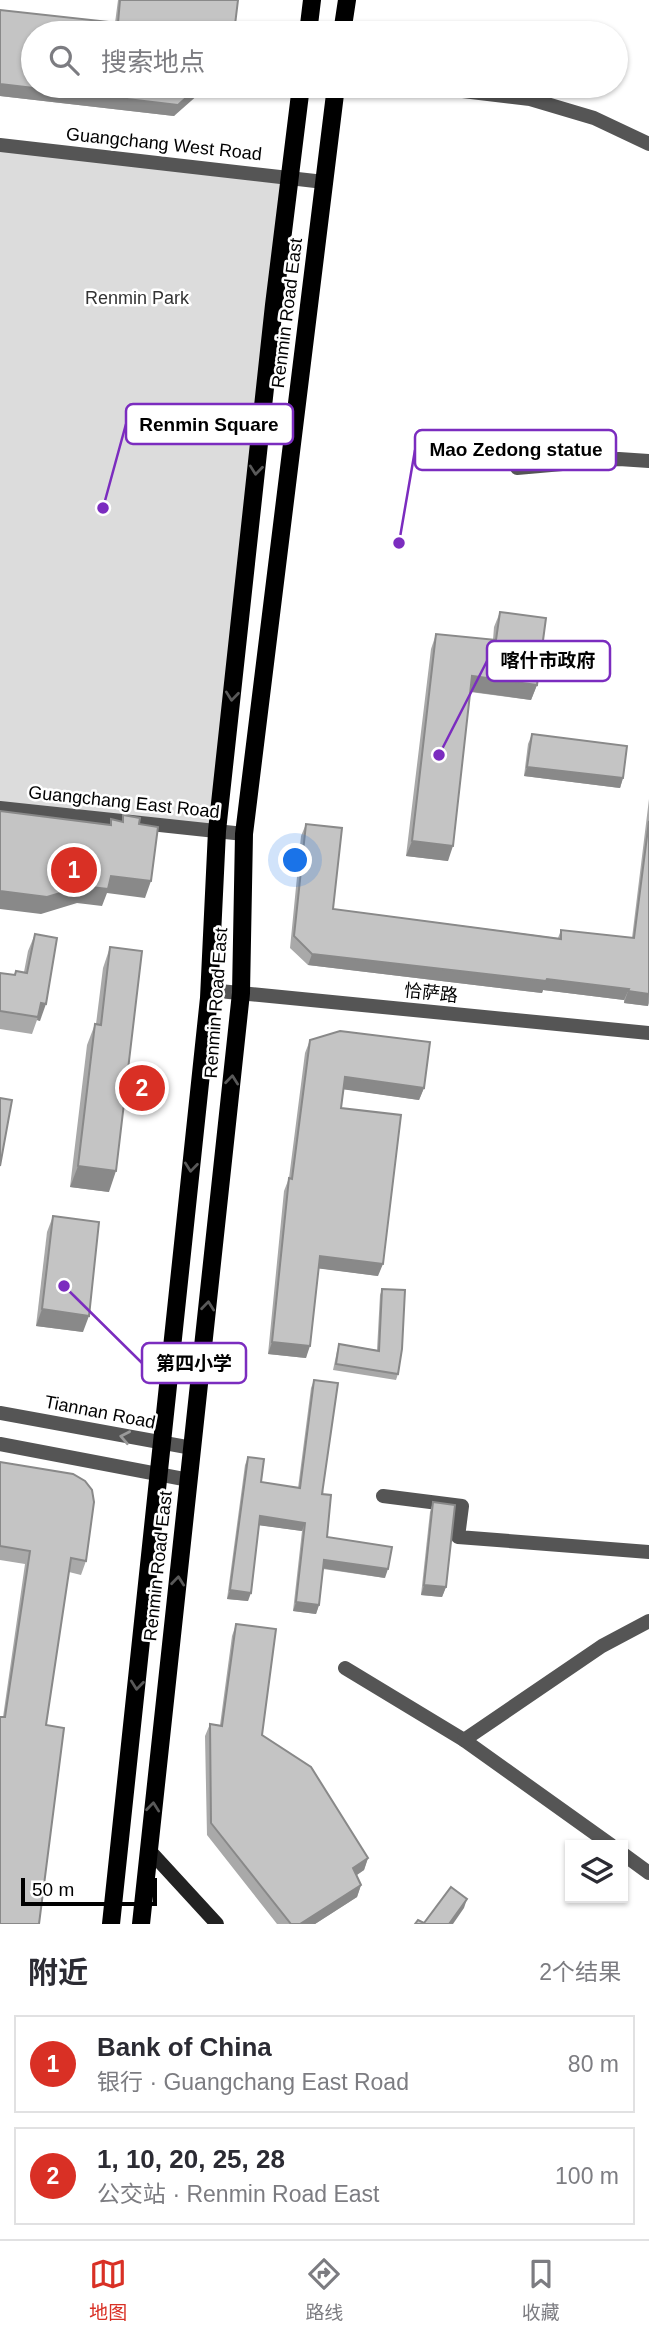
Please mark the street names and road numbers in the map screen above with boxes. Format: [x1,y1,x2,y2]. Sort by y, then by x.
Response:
street label: Guangchang West Road [65,124,263,164]
street label: Renmin Road East [268,237,306,389]
street label: Guangchang East Road [27,782,221,822]
street label: Renmin Road East [201,927,231,1079]
street label: 恰萨路 [403,980,459,1006]
street label: Tiannan Road [43,1391,157,1433]
street label: Renmin Road East [140,1490,176,1642]

